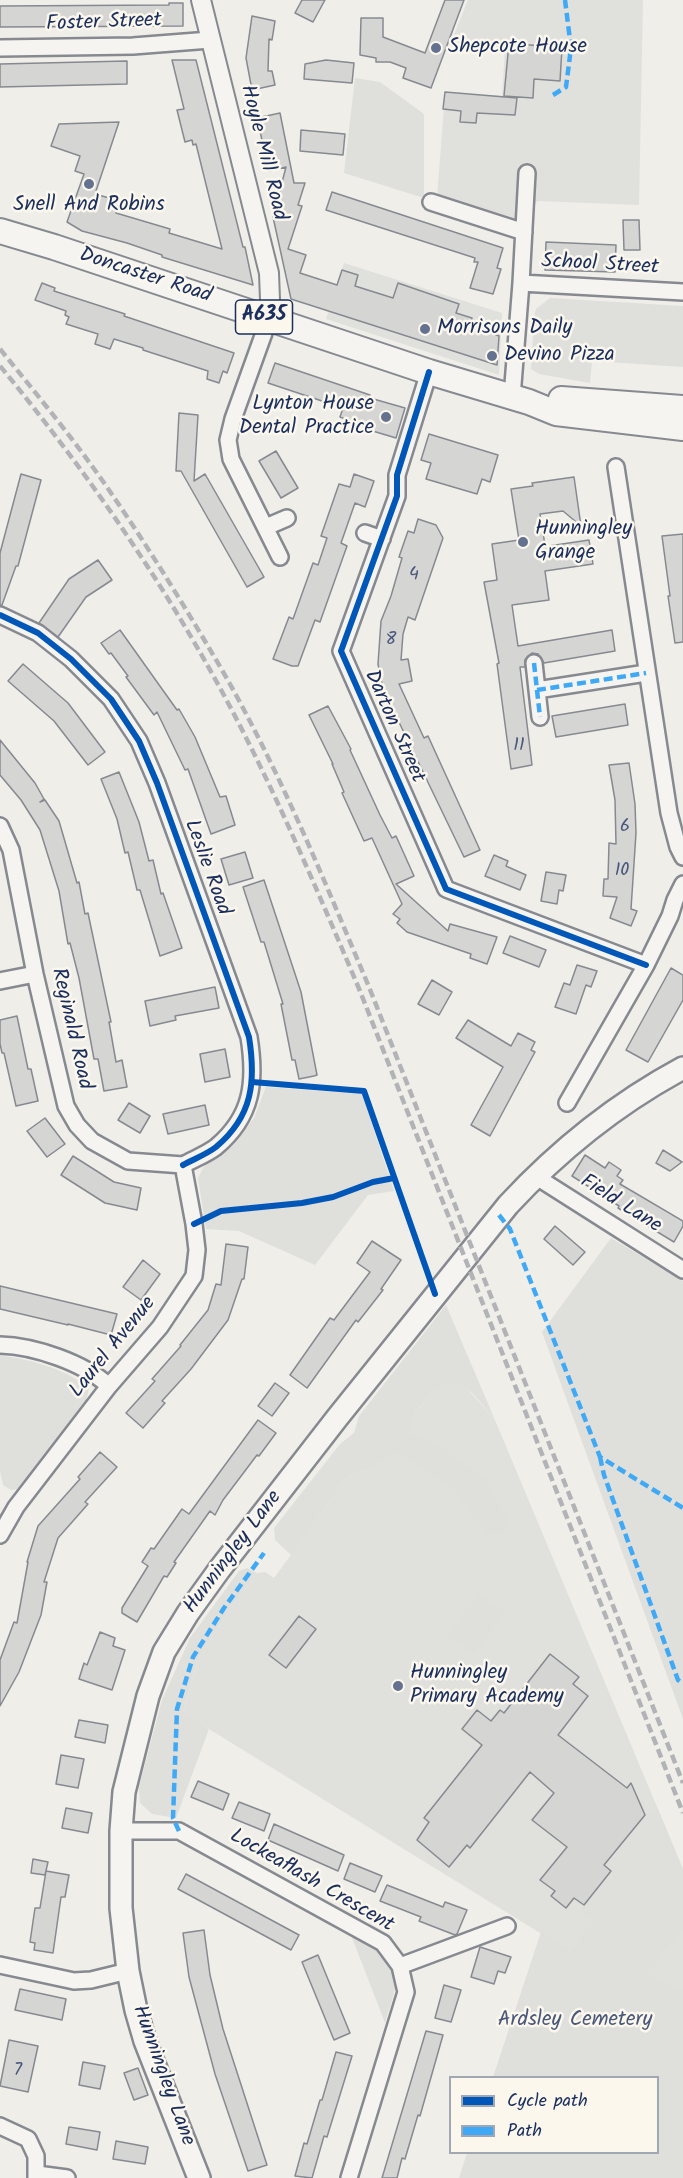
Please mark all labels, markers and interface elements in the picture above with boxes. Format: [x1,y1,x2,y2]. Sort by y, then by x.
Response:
street label: Foster Street [46,9,162,39]
place label: Shepcote House [448,35,587,61]
marker: Shepcote House [429,41,443,55]
street label: Hoyle Mill Road [233,83,291,223]
marker: Snell And Robins [82,177,96,191]
place label: Snell And Robins [13,193,165,219]
street label: Doncaster Road [76,244,214,310]
street label: School Street [541,250,659,282]
road number: A635 [236,300,292,334]
place label: Morrisons Daily [437,316,572,342]
marker: Morrisons Daily [418,322,432,336]
place label: Devino Pizza [504,343,615,369]
marker: Devino Pizza [485,349,499,363]
place label: Lynton House Dental Practice [239,392,374,442]
marker: Lynton House Dental Practice [379,410,393,424]
place label: Hunningley Grange [535,517,632,567]
marker: Hunningley Grange [516,535,530,549]
house number: 4 [409,565,419,587]
house number: 8 [386,630,396,652]
street label: Darton Street [357,667,429,787]
house number: 11 [513,736,525,758]
street label: Leslie Road [177,817,235,919]
house number: 6 [620,817,630,839]
house number: 10 [615,861,629,883]
street label: Reginald Road [44,966,96,1092]
street label: Field Lane [575,1170,665,1240]
street label: Laurel Avenue [65,1292,163,1404]
street label: Hunningley Lane [180,1486,288,1620]
place label: Hunningley Primary Academy [410,1661,564,1711]
marker: Hunningley Primary Academy [391,1679,405,1693]
street label: Lockeaflash Crescent [224,1825,398,1939]
street label: Hunningley Lane [125,2002,199,2150]
park label: Ardsley Cemetery [498,2008,652,2034]
house number: 7 [14,2061,22,2083]
legend [449,2076,659,2154]
text: Cycle path [507,2087,588,2116]
text: Path [507,2117,542,2146]

